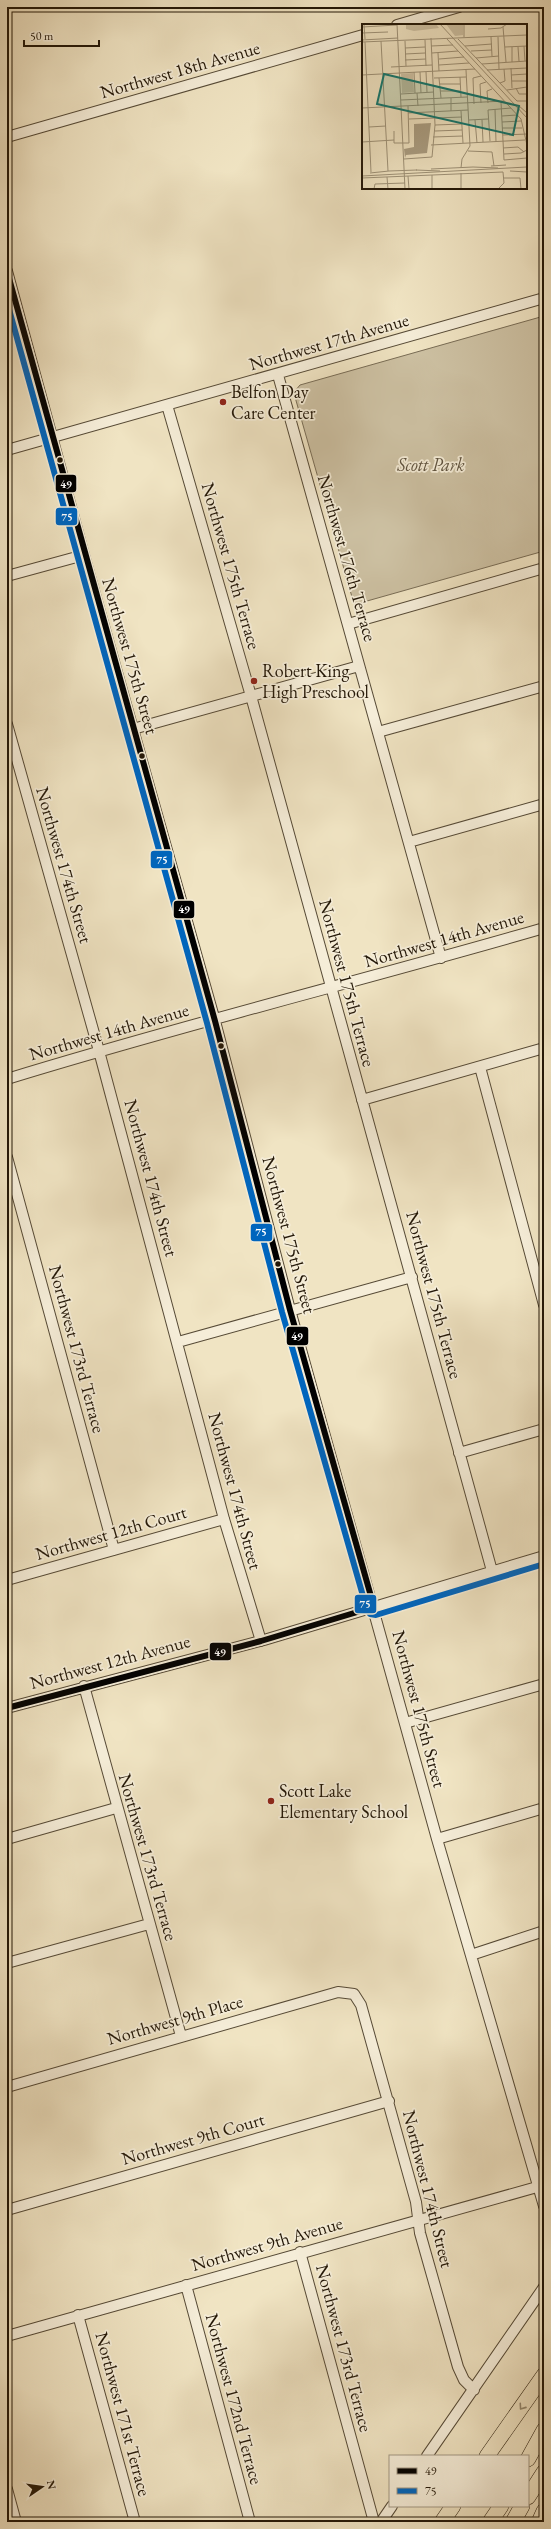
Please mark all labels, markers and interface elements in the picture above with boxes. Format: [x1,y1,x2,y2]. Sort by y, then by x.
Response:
scale bar [24,22,99,48]
inset map [362,24,527,189]
text: 50 m [30,28,54,44]
street label: Northwest 18th Avenue [97,36,262,103]
street label: Northwest 17th Avenue [246,308,411,375]
place label: Belfon Day Care Center [231,380,316,424]
marker: Belfon Day Care Center [218,397,228,407]
park label: Scott Park [396,453,465,476]
unlabelled marker [55,455,65,465]
street label: Northwest 176th Terrace [313,472,382,644]
line badge: 49 [55,474,77,493]
text: 49 [60,477,72,491]
street label: Northwest 175th Terrace [197,480,266,652]
line badge: 75 [55,507,78,526]
text: 75 [61,510,73,524]
street label: Northwest 175th Street [97,575,164,737]
place label: Robert King High Preschool [262,659,369,703]
marker: Robert King High Preschool [249,676,259,686]
unlabelled marker [137,751,147,761]
street label: Northwest 174th Street [31,784,98,946]
line badge: 75 [150,850,173,869]
text: 75 [156,853,168,867]
street label: Northwest 175th Terrace [314,897,381,1069]
line badge: 49 [173,900,195,919]
text: 49 [178,902,190,916]
street label: Northwest 14th Avenue [361,905,526,972]
street label: Northwest 14th Avenue [26,998,191,1065]
unlabelled marker [216,1041,226,1051]
street label: Northwest 174th Street [119,1097,184,1259]
street label: Northwest 175th Street [258,1154,320,1316]
street label: Northwest 175th Terrace [401,1209,468,1381]
line badge: 75 [250,1223,273,1242]
unlabelled marker [273,1259,283,1269]
street label: Northwest 173rd Terrace [44,1263,111,1435]
line badge: 49 [286,1326,309,1346]
text: 49 [291,1329,303,1343]
street label: Northwest 174th Street [203,1410,268,1572]
street label: Northwest 12th Court [33,1500,189,1565]
line badge: 75 [354,1594,377,1614]
text: 75 [359,1597,371,1611]
street label: Northwest 175th Street [387,1628,452,1790]
street label: Northwest 12th Avenue [27,1629,193,1694]
line badge: 49 [209,1642,232,1661]
text: 49 [214,1645,226,1659]
street label: Northwest 173rd Terrace [114,1771,183,1943]
place label: Scott Lake Elementary School [279,1779,408,1823]
marker: Scott Lake Elementary School [266,1796,276,1806]
street label: Northwest 9th Place [104,1989,245,2050]
street label: Northwest 9th Court [119,2107,267,2170]
street label: Northwest 174th Street [398,2108,459,2270]
street label: Northwest 9th Avenue [189,2211,345,2276]
street label: Northwest 173rd Terrace [311,2262,378,2434]
street label: Northwest 172nd Terrace [201,2311,268,2487]
street label: Northwest 171st Terrace [91,2329,156,2498]
one-way arrow [519,2403,527,2410]
legend [389,2455,529,2507]
text: 49 [425,2463,437,2479]
north arrow [22,2467,62,2507]
text: N [44,2479,60,2491]
text: 75 [425,2483,437,2499]

